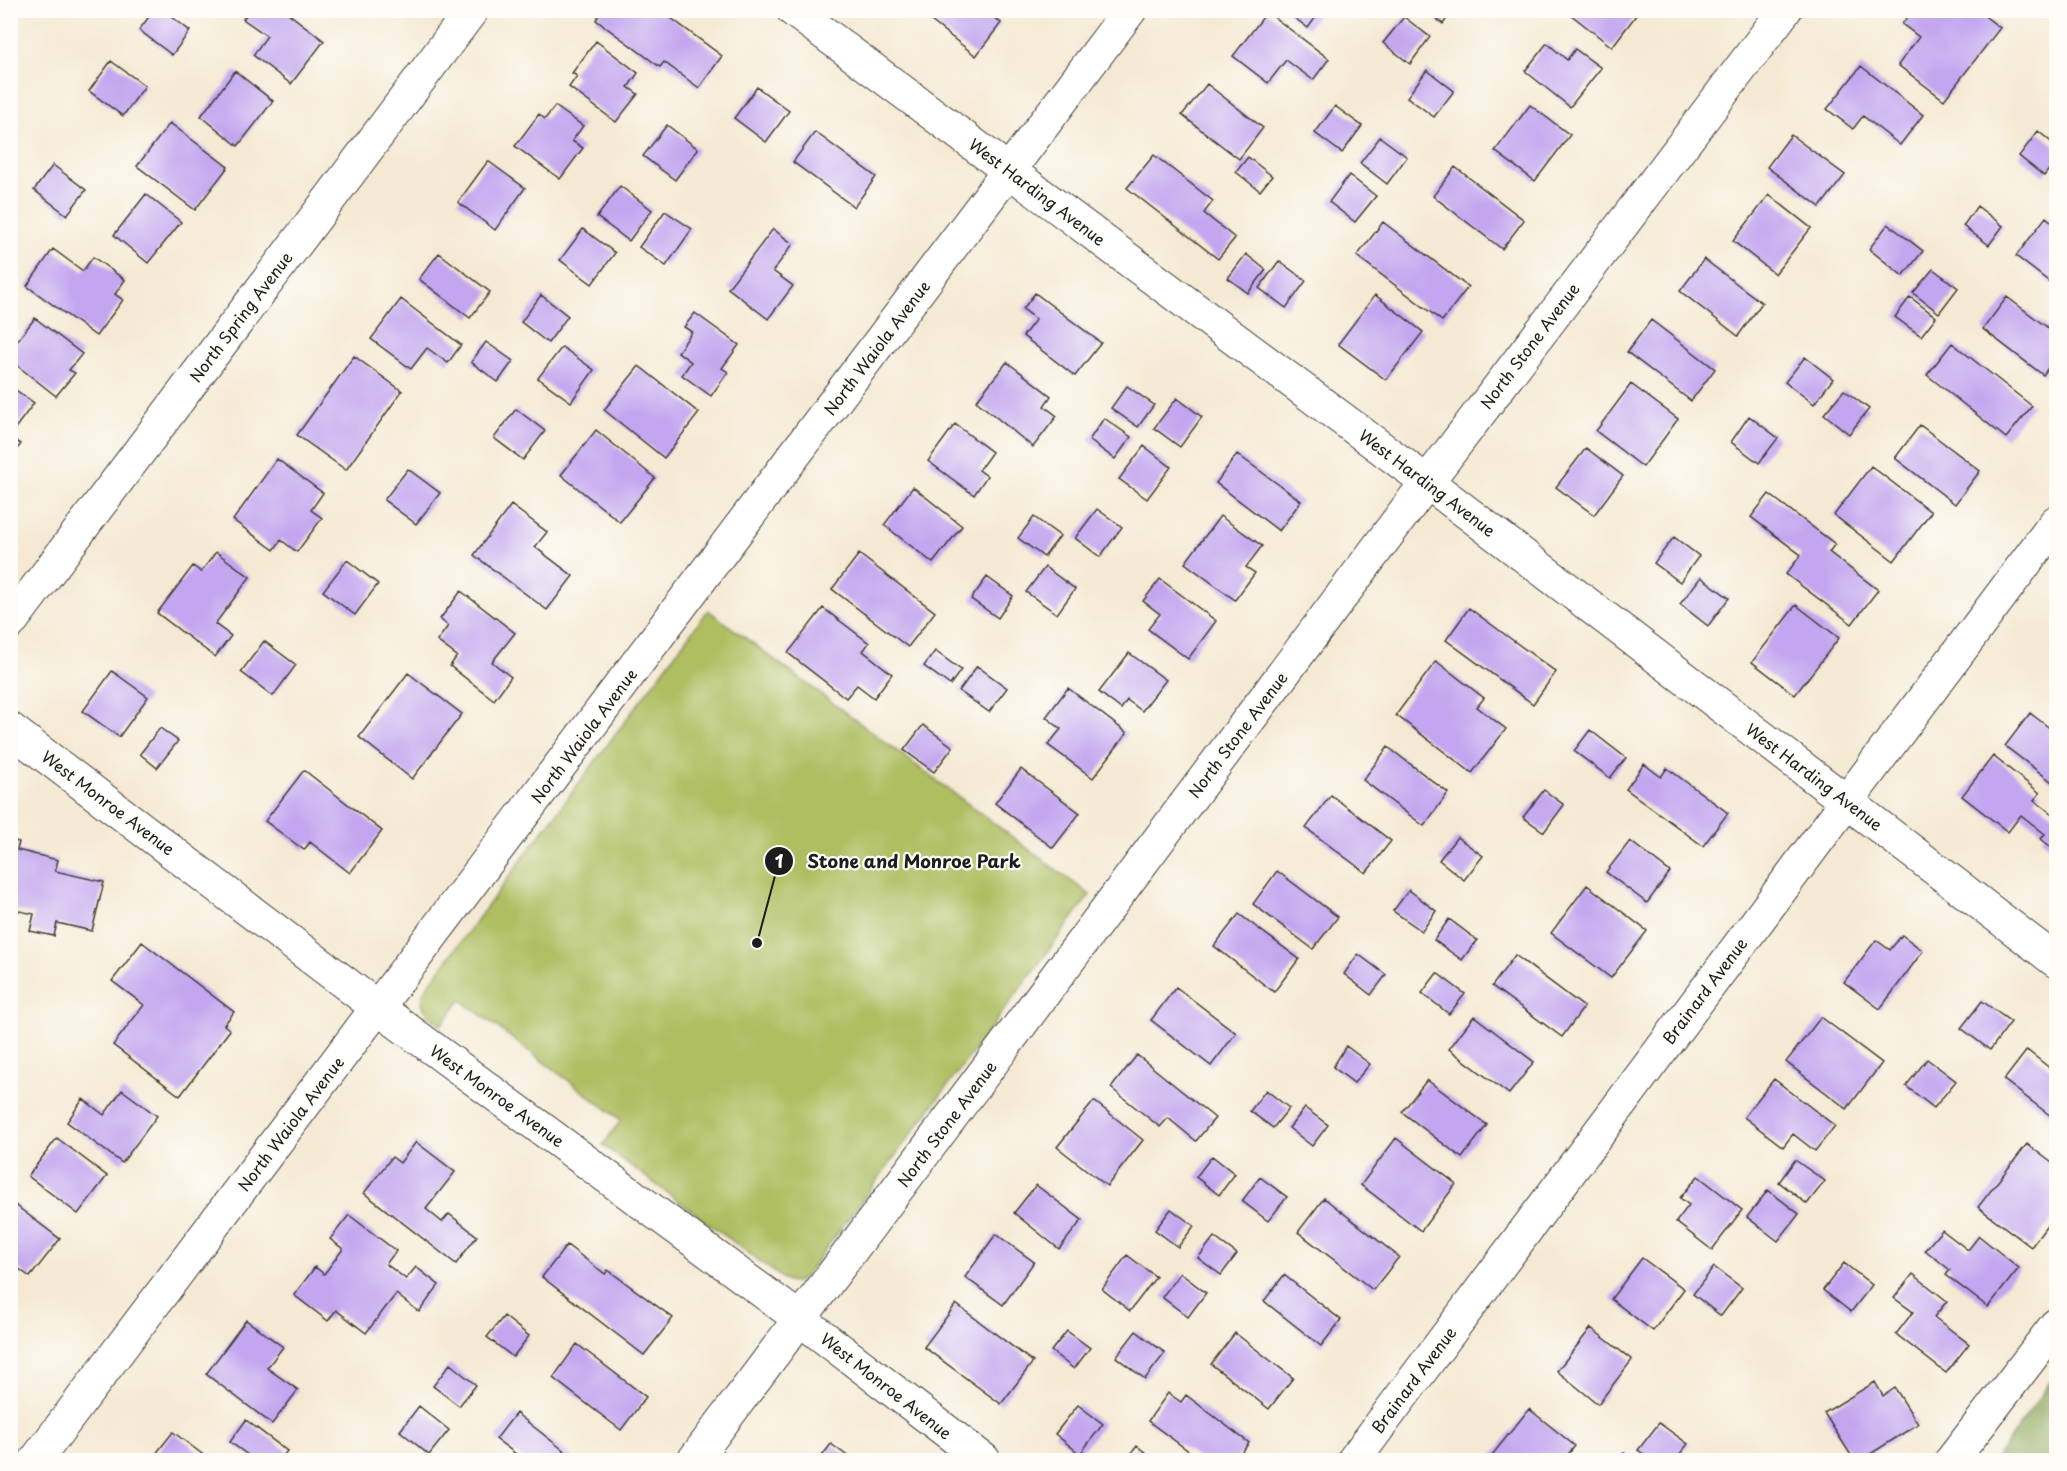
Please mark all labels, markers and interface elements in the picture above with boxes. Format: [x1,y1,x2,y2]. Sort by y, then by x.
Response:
street label: West Harding Avenue [964,132,1111,251]
street label: North Spring Avenue [183,246,298,387]
street label: North Waiola Avenue [817,275,935,420]
street label: North Stone Avenue [1474,277,1585,413]
street label: West Harding Avenue [1354,423,1501,542]
street label: North Waiola Avenue [524,663,642,808]
street label: North Stone Avenue [1182,666,1293,802]
street label: West Harding Avenue [1741,717,1888,836]
street label: West Monroe Avenue [37,744,180,860]
callout: Stone and Monroe Park [764,843,1034,879]
text: 1 [775,847,784,874]
text: Stone and Monroe Park [807,847,1021,874]
street label: Brainard Avenue [1656,932,1753,1049]
street label: West Monroe Avenue [425,1038,570,1152]
street label: North Waiola Avenue [231,1051,349,1196]
street label: North Stone Avenue [891,1055,1002,1191]
street label: Brainard Avenue [1365,1321,1462,1438]
street label: West Monroe Avenue [816,1326,958,1444]

